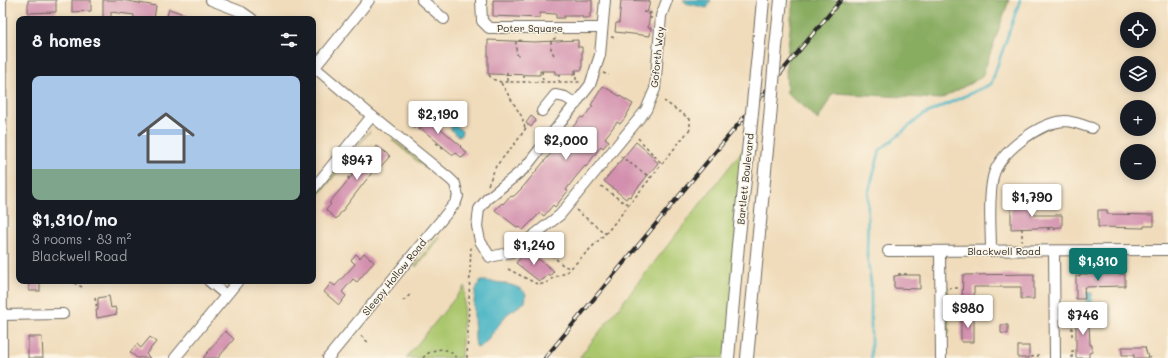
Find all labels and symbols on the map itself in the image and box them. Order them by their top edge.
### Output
street label: Poter Square [497,21,563,35]
street label: Goforth Way [647,26,667,88]
pin: $2,190 [405,101,471,135]
pin: $2,000 [533,127,599,161]
street label: Bartlett Boulevard [733,133,757,225]
pin: $947 [333,147,381,181]
pin: $1,790 [999,184,1065,218]
pin: $1,240 [501,232,567,266]
street label: Sleepy Hollow Road [359,236,429,318]
street label: Blackwell Road [967,244,1041,258]
pin: $1,310 [1065,248,1131,282]
pin: $980 [944,295,992,329]
pin: $746 [1059,302,1107,336]

